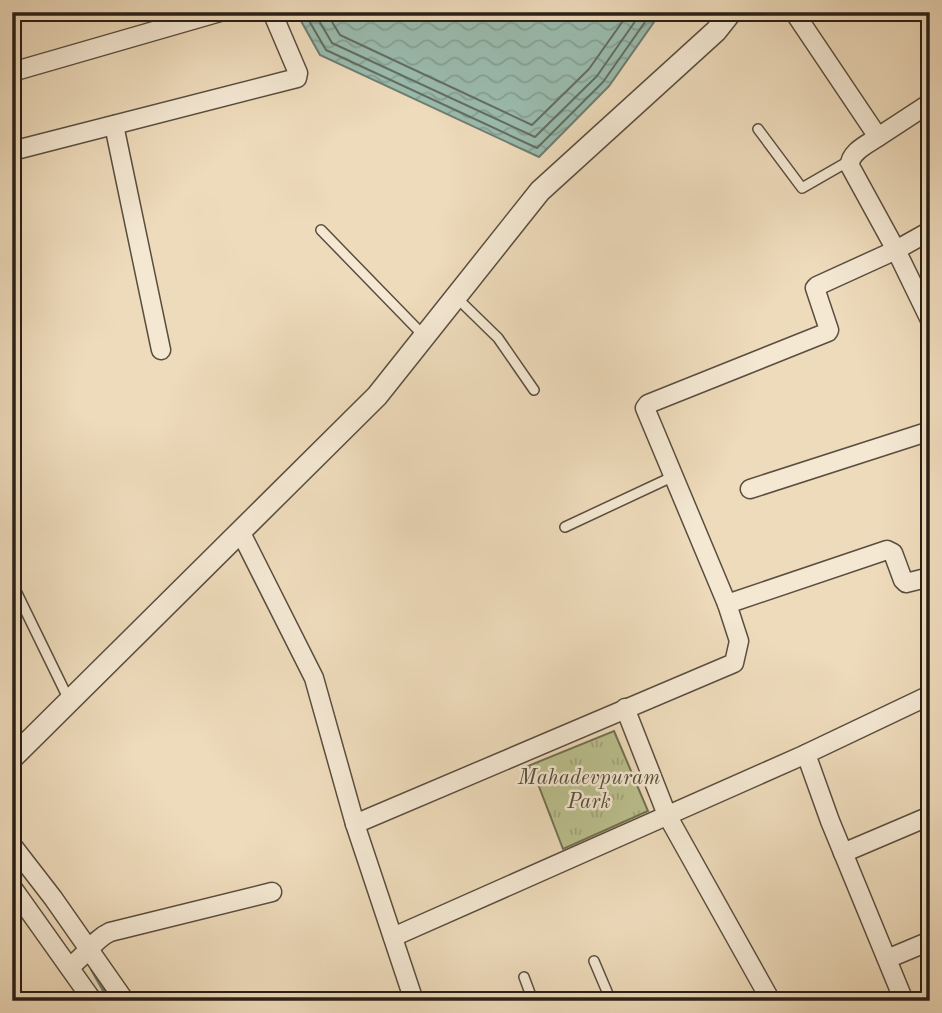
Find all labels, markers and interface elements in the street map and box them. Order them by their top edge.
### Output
park label: Mahadevpuram Park [517,768,660,813]

